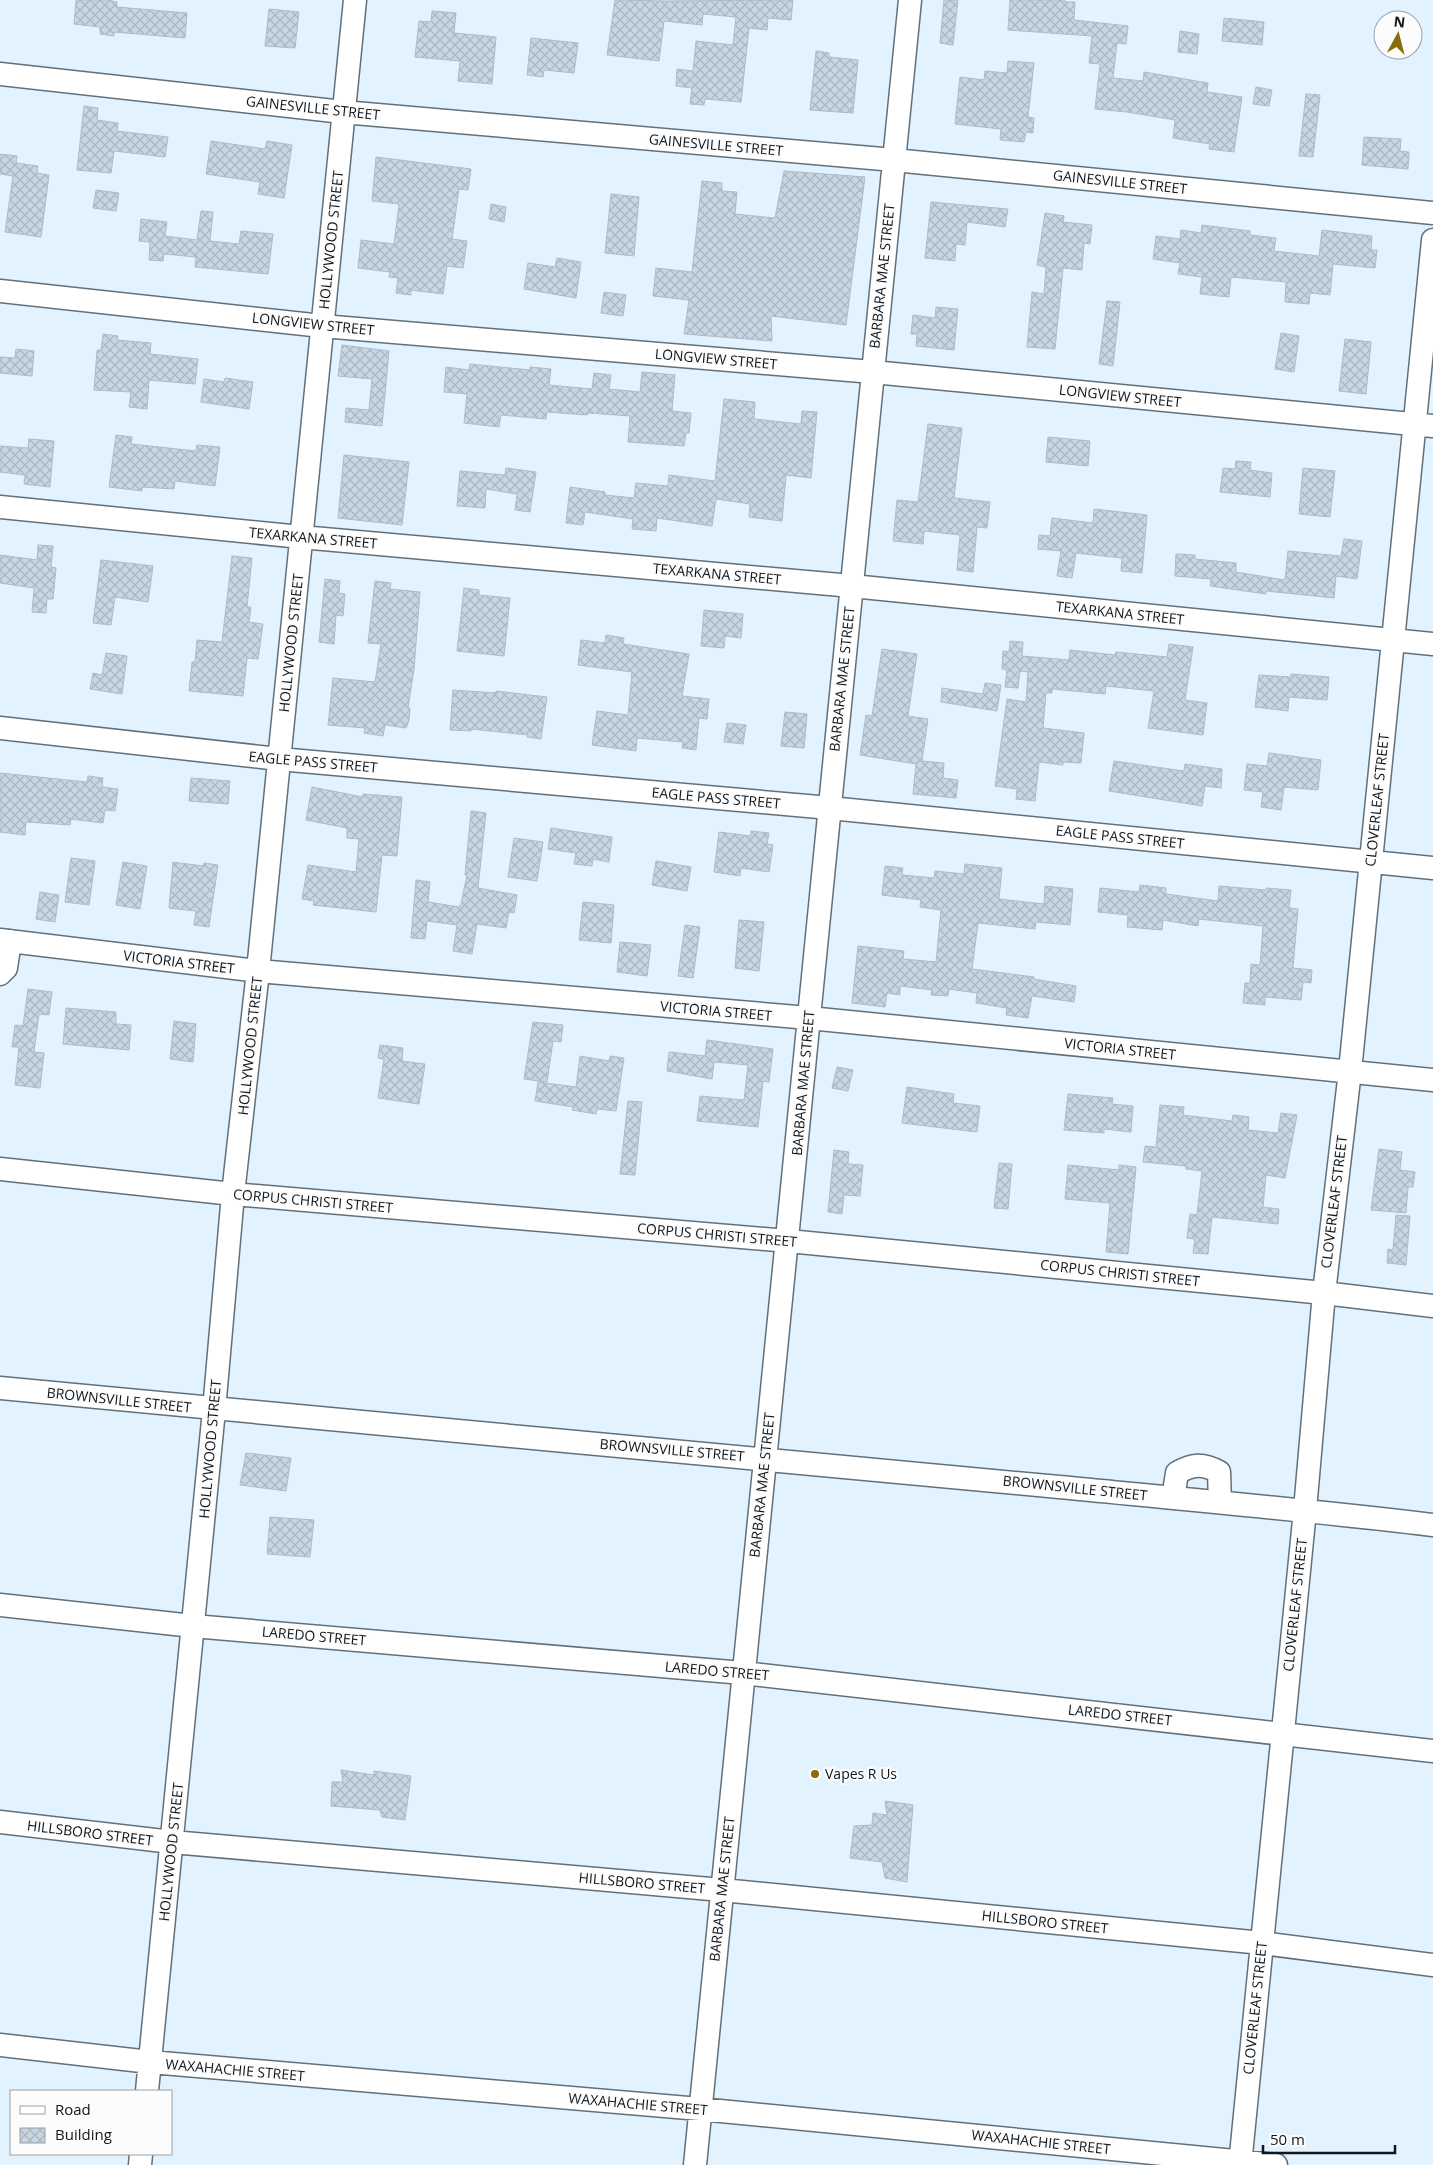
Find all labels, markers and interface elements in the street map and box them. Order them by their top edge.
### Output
north arrow [1373,10,1423,60]
text: N [1393,11,1406,32]
street label: GAINESVILLE STREET [245,91,381,124]
street label: GAINESVILLE STREET [648,129,784,160]
street label: GAINESVILLE STREET [1052,165,1188,198]
street label: HOLLYWOOD STREET [314,169,347,310]
street label: BARBARA MAE STREET [864,202,899,349]
street label: LONGVIEW STREET [251,308,375,339]
street label: LONGVIEW STREET [654,344,778,373]
street label: LONGVIEW STREET [1058,380,1182,411]
street label: TEXARKANA STREET [248,522,378,553]
street label: TEXARKANA STREET [652,558,782,589]
street label: HOLLYWOOD STREET [274,572,307,713]
street label: TEXARKANA STREET [1055,596,1185,629]
street label: BARBARA MAE STREET [824,605,859,752]
street label: CLOVERLEAF STREET [1360,732,1393,868]
street label: EAGLE PASS STREET [248,746,378,777]
street label: EAGLE PASS STREET [651,782,781,813]
street label: EAGLE PASS STREET [1055,820,1186,853]
street label: VICTORIA STREET [122,945,236,978]
street label: HOLLYWOOD STREET [233,975,266,1116]
street label: VICTORIA STREET [659,996,773,1025]
street label: BARBARA MAE STREET [787,1009,818,1156]
street label: VICTORIA STREET [1063,1033,1177,1064]
street label: CLOVERLEAF STREET [1316,1134,1351,1270]
street label: CORPUS CHRISTI STREET [232,1184,394,1217]
street label: CORPUS CHRISTI STREET [636,1218,798,1251]
street label: CORPUS CHRISTI STREET [1039,1255,1201,1290]
street label: HOLLYWOOD STREET [194,1378,225,1519]
street label: BROWNSVILLE STREET [46,1382,193,1417]
street label: BARBARA MAE STREET [744,1411,779,1558]
street label: BROWNSVILLE STREET [599,1434,746,1465]
street label: BROWNSVILLE STREET [1002,1470,1149,1505]
street label: CLOVERLEAF STREET [1278,1537,1311,1673]
street label: LAREDO STREET [261,1621,367,1650]
street label: LAREDO STREET [664,1656,770,1685]
street label: LAREDO STREET [1067,1700,1173,1729]
place label: Vapes R Us [825,1764,897,1783]
marker: Vapes R Us [809,1768,821,1780]
street label: HOLLYWOOD STREET [154,1781,187,1922]
street label: HILLSBORO STREET [26,1815,154,1850]
street label: BARBARA MAE STREET [704,1815,739,1962]
street label: HILLSBORO STREET [578,1868,706,1898]
street label: HILLSBORO STREET [981,1905,1109,1938]
street label: CLOVERLEAF STREET [1238,1940,1271,2076]
street label: WAXAHACHIE STREET [165,2054,306,2085]
street label: WAXAHACHIE STREET [568,2088,709,2119]
legend [10,2090,172,2155]
text: Road [55,2099,91,2119]
scale bar [1263,2122,1396,2154]
text: Building [55,2124,112,2144]
street label: WAXAHACHIE STREET [971,2125,1112,2158]
text: 50 m [1270,2129,1305,2149]

